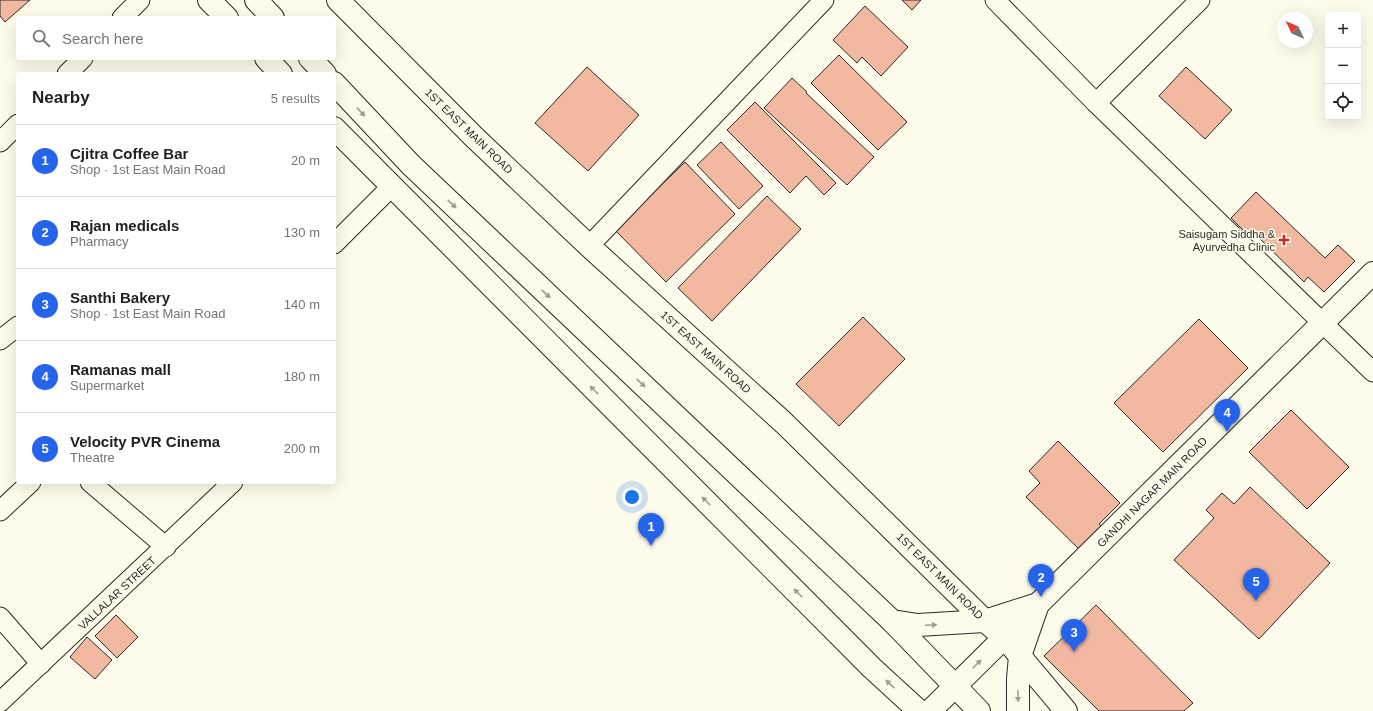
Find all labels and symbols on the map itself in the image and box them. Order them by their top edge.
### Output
north arrow [1277,12,1313,48]
street label: 1ST EAST MAIN ROAD [423,86,515,176]
one-way arrow [356,107,365,117]
one-way arrow [447,199,457,209]
place label: Saisugam Siddha & Ayurvedha Clinic [1178,228,1276,253]
marker: Saisugam Siddha & Ayurvedha Clinic [1278,234,1290,246]
one-way arrow [541,289,551,298]
street label: 1ST EAST MAIN ROAD [659,308,754,396]
one-way arrow [636,378,646,388]
one-way arrow [589,385,599,394]
pin: 4 [1214,399,1240,432]
street label: GANDHI NAGAR MAIN ROAD [1095,435,1209,549]
your location [622,487,642,507]
one-way arrow [701,496,711,506]
pin: 1 [638,513,664,546]
street label: 1ST EAST MAIN ROAD [894,530,986,622]
street label: VALLALAR STREET [76,554,158,632]
pin: 2 [1028,564,1054,597]
pin: 5 [1243,568,1269,601]
one-way arrow [793,588,802,598]
pin: 3 [1061,619,1087,652]
one-way arrow [925,621,937,628]
one-way arrow [972,659,982,669]
one-way arrow [885,680,895,689]
one-way arrow [1015,690,1021,703]

